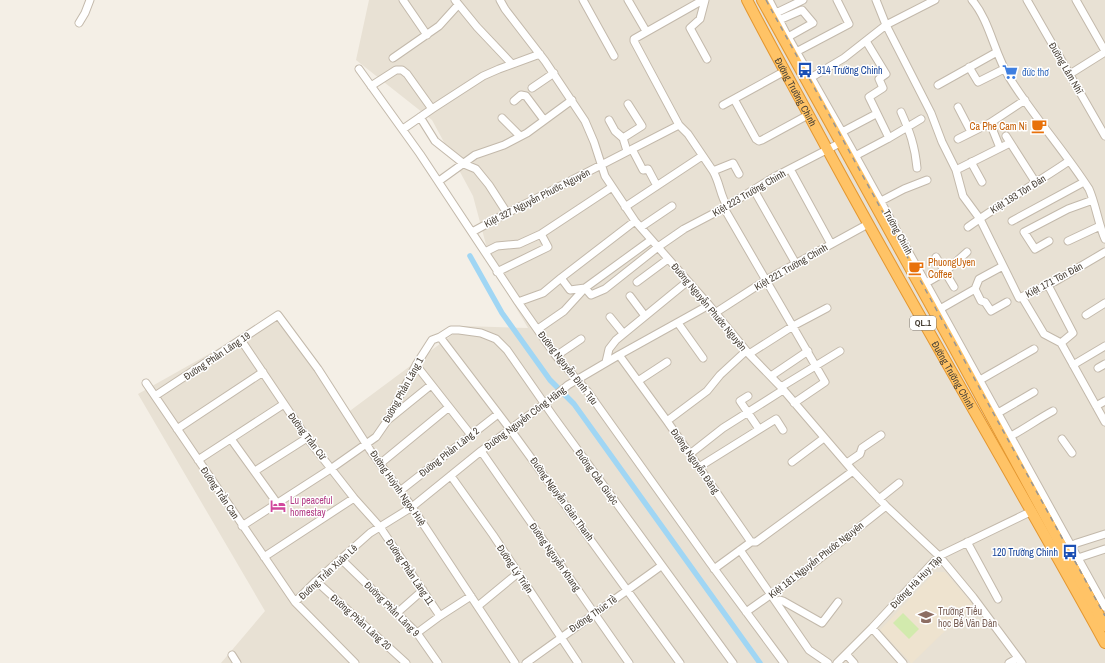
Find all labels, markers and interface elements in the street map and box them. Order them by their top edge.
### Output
street label: Đường Lâm Nhĩ [1046,40,1086,97]
street label: Đường Trường Chinh [772,55,820,128]
bus stop icon: 314 Trường Chinh [796,61,814,79]
supermarket icon: đức thơ [1001,63,1019,81]
place label: 314 Trường Chinh [817,64,883,77]
place label: đức thơ [1022,66,1049,79]
cafe icon: Ca Phe Cam Ni [1030,117,1048,135]
place label: Ca Phe Cam Ni [970,120,1027,133]
street label: Kiệt 327 Nguyễn Phước Nguyên [482,166,592,230]
street label: Kiệt 223 Trường Chinh [710,167,788,219]
street label: Kiệt 193 Tôn Đản [988,172,1048,216]
street label: Trường Chinh [880,207,916,257]
street label: Kiệt 221 Trường Chinh [752,241,830,293]
place label: PhuongUyen Coffee [928,256,975,281]
cafe icon: PhuongUyen Coffee [907,259,925,277]
street label: Kiệt 171 Tôn Đản [1023,259,1085,301]
street label: Đường Nguyễn Phước Nguyên [668,260,750,354]
road number: QL.1 [910,316,936,330]
street label: Đường Phần Lăng 19 [181,329,253,383]
street label: Đường Nguyễn Đình Tựu [535,329,601,407]
street label: Đường Trường Chinh [929,339,978,411]
street label: Đường Phần Lăng 1 [380,355,427,425]
street label: Đường Nguyễn Công Hãng [482,383,569,453]
street label: Đường Trần Cừ [285,410,329,462]
street label: Đường Phần Lăng 2 [416,424,482,480]
street label: Đường Nguyễn Đăng [668,426,723,496]
street label: Đường Cần Giuộc [572,447,622,507]
street label: Đường Huỳnh Ngọc Huệ [367,448,429,528]
street label: Đường Nguyễn Giản Thanh [527,455,597,543]
street label: Đường Trần Can [198,464,242,522]
place label: Lu peaceful homestay [290,494,333,519]
hotel icon: Lu peaceful homestay [269,497,287,515]
street label: Kiệt 181 Nguyễn Phước Nguyên [766,519,866,601]
street label: Đường Nguyễn Khang [527,520,584,594]
street label: Đường Phần Lăng 11 [383,536,437,608]
street label: Đường Trần Xuân Lê [296,541,360,603]
street label: Đường Lý Triện [494,542,536,596]
bus stop icon: 120 Trường Chinh [1061,543,1079,561]
place label: 120 Trường Chinh [992,546,1058,559]
street label: Đường Hà Huy Tập [887,552,945,611]
street label: Đường Phần Lăng 9 [362,579,423,640]
street label: Đường Phần Lăng 20 [328,591,394,653]
street label: Đường Thúc Tề [567,593,620,635]
place label: Trường Tiểu học Bế Văn Đàn [938,605,997,630]
school or university icon: Trường Tiểu học Bế Văn Đàn [917,608,935,626]

